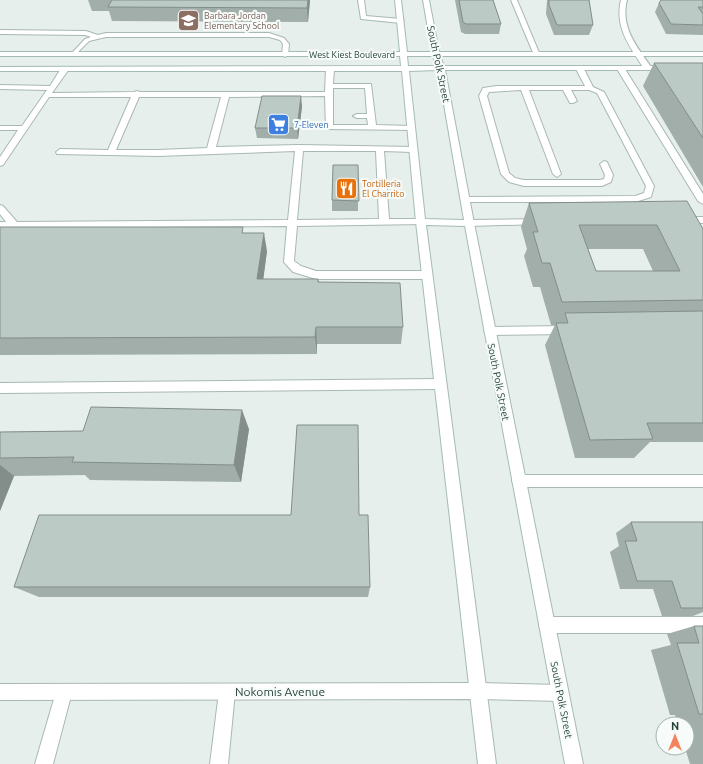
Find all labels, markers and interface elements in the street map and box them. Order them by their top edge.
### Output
school or university icon: Barbara Jordan Elementary School [176,8,202,34]
place label: Barbara Jordan Elementary School [204,11,280,31]
street label: South Polk Street [425,25,452,104]
street label: West Kiest Boulevard [309,50,395,60]
supermarket icon: 7-Eleven [266,112,292,138]
place label: 7-Eleven [294,120,329,130]
restaurant icon: Tortilleria El Charrito [333,176,359,202]
place label: Tortilleria El Charrito [362,179,405,199]
street label: South Polk Street [486,343,511,422]
street label: South Polk Street [549,661,574,740]
street label: Nokomis Avenue [235,685,325,698]
north arrow [655,716,695,756]
text: N [671,720,679,732]

